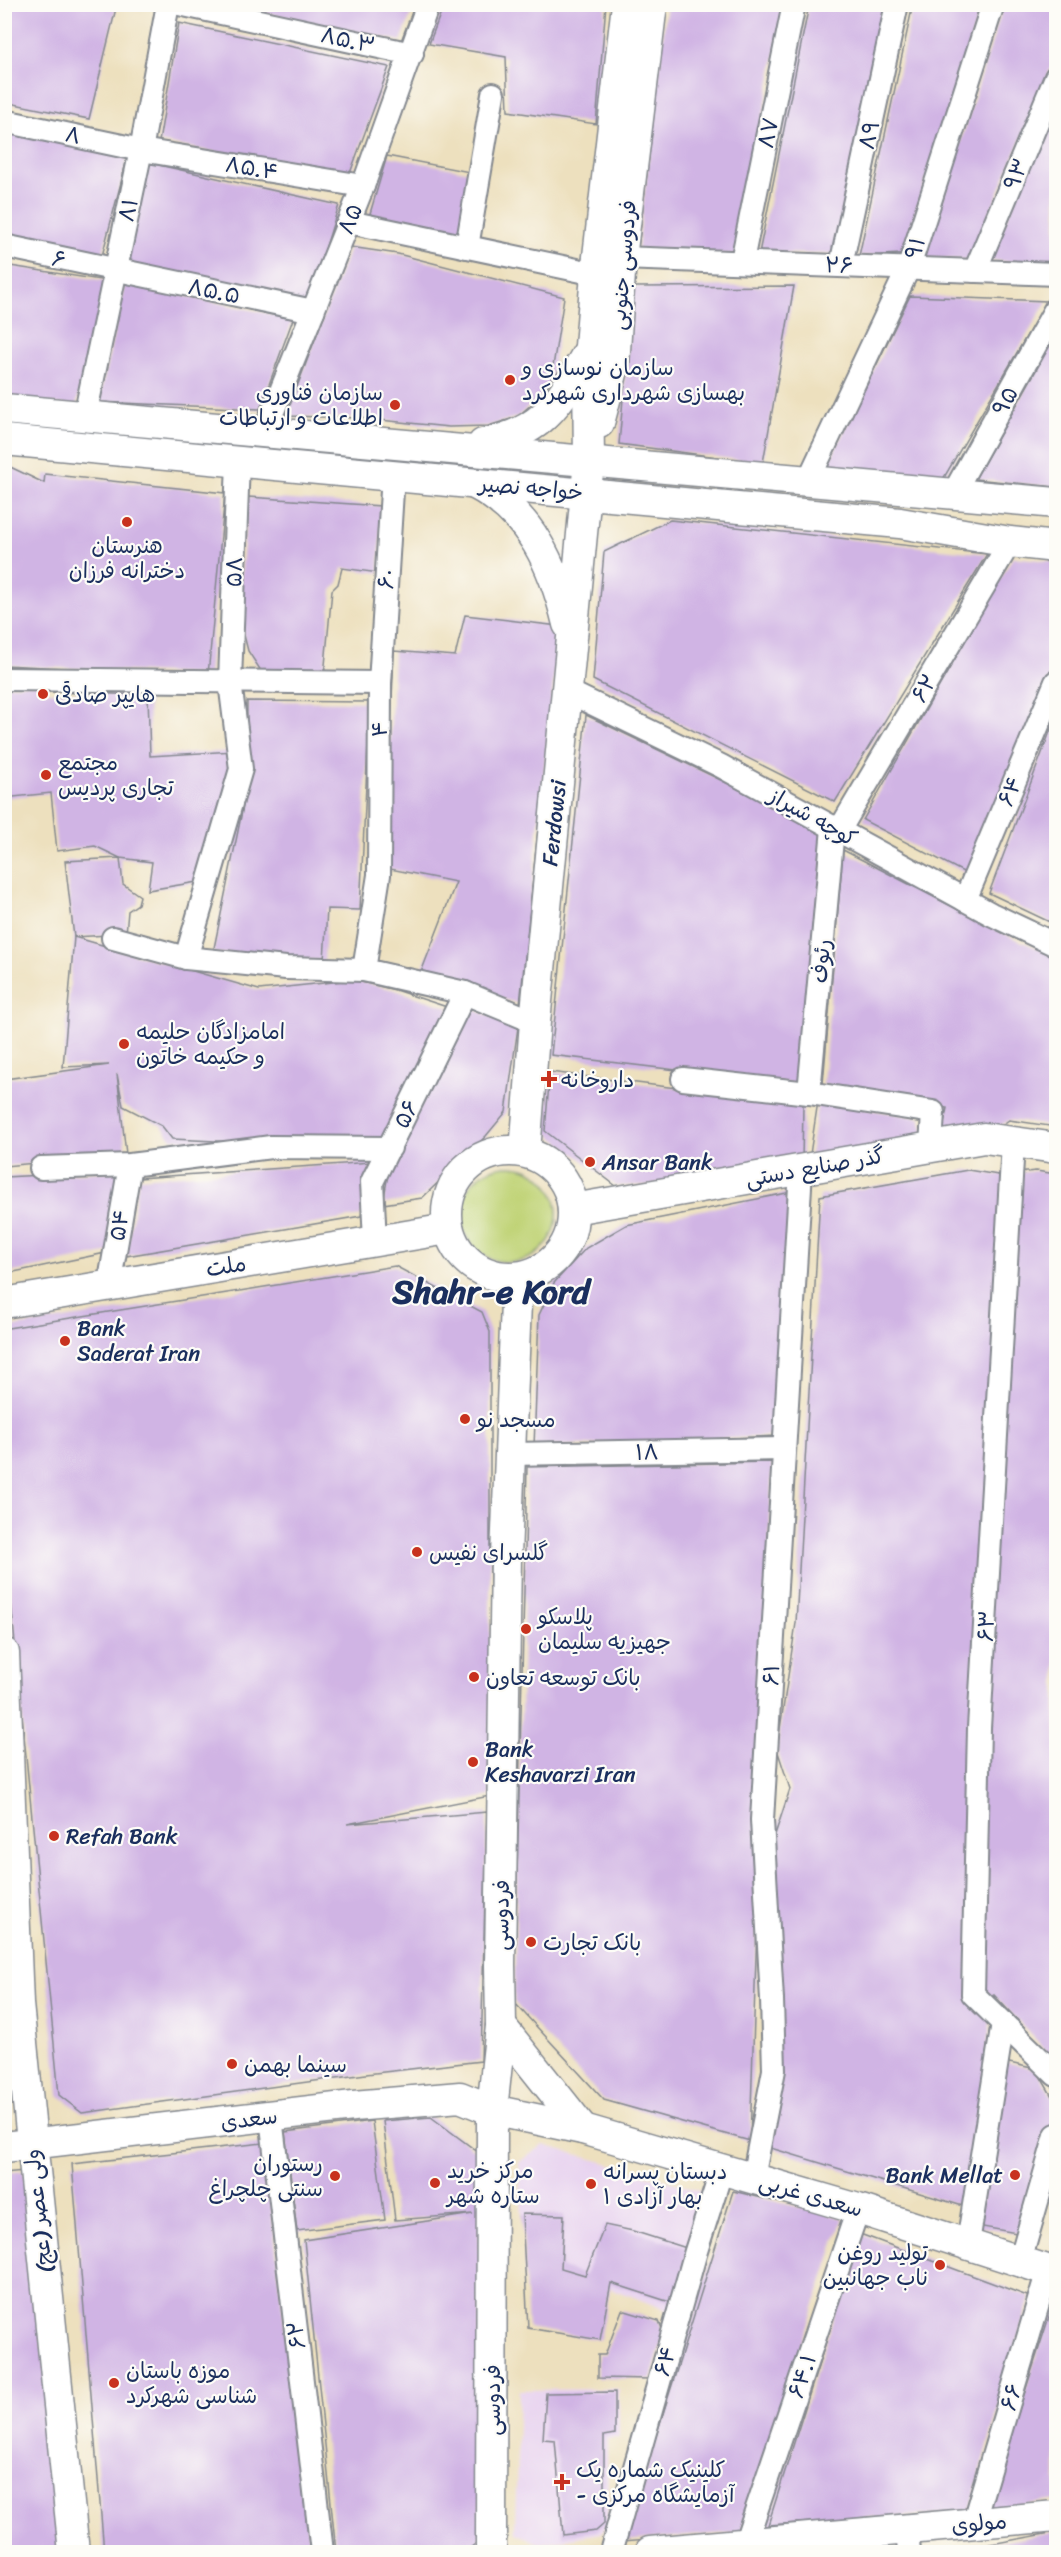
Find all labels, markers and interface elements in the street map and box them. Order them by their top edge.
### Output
street label: ۸۵.۳ [317,15,379,65]
street label: ۸ [61,114,85,156]
street label: ۸۷ [746,114,790,152]
street label: ۸۹ [847,117,891,153]
street label: ۸۵.۴ [222,145,282,191]
street label: ۹۳ [992,152,1040,196]
street label: ۸۱ [106,194,150,226]
street label: ۸۵ [326,197,374,241]
street label: فردوسی جنوبی [598,198,648,332]
street label: ۹۱ [893,232,937,264]
street label: ۶ [48,238,70,280]
street label: ۲۶ [824,245,854,285]
street label: ۸۵.۵ [185,267,243,315]
place label: سازمان نوسازی و بهسازی شهرداری شهرکرد [520,348,745,412]
place label: سازمان فناوری اطلاعات و ارتباطات [219,373,383,437]
marker: سازمان نوسازی و بهسازی شهرداری شهرکرد [503,373,517,387]
street label: ۹۵ [981,379,1029,423]
marker: سازمان فناوری اطلاعات و ارتباطات [388,398,402,412]
street label: خواجه نصیر [475,464,585,512]
marker: هنرستان دخترانه فرزان [120,515,134,529]
place label: هنرستان دخترانه فرزان [69,526,185,590]
street label: ۵۸ [214,556,254,588]
street label: ۶۰ [366,567,406,591]
street label: ۶۲ [900,666,948,710]
place label: هایپر صادقی [55,675,155,714]
marker: هایپر صادقی [36,687,50,701]
street label: ۴ [360,721,399,737]
place label: مجتمع تجاری پردیس [58,743,174,807]
marker: مجتمع تجاری پردیس [39,768,53,782]
street label: ۶۴ [986,770,1034,812]
street label: کوچه شیراز [759,775,865,858]
street label: Ferdowsi [530,777,578,868]
street label: رئوف [800,937,842,985]
place label: امامزادگان حلیمه و حکیمه خاتون [136,1012,285,1076]
marker: امامزادگان حلیمه و حکیمه خاتون [117,1037,131,1051]
place label: داروخانه [561,1060,634,1099]
marker: داروخانه [542,1072,556,1086]
street label: ۵۶ [382,1093,430,1135]
street label: گذر صنایع دستی [742,1136,888,1198]
place label: Ansar Bank [601,1143,713,1182]
marker: Ansar Bank [583,1155,597,1169]
street label: ۵۴ [97,1206,141,1244]
street label: ملت [203,1244,249,1288]
district label: Shahr-e Kord [391,1262,593,1322]
place label: Bank Saderat Iran [77,1309,200,1373]
marker: Bank Saderat Iran [58,1334,72,1348]
place label: مسجد نو [475,1400,556,1439]
marker: مسجد نو [458,1412,472,1426]
street label: ۱۸ [635,1432,659,1472]
place label: گلسرای نفیس [429,1533,548,1572]
marker: گلسرای نفیس [410,1545,424,1559]
place label: پلاسکو جهیزیه سلیمان [536,1597,671,1661]
street label: ۶۳ [965,1609,1007,1643]
marker: پلاسکو جهیزیه سلیمان [519,1622,533,1636]
place label: بانک توسعه تعاون [486,1658,641,1697]
street label: ۶۱ [751,1663,791,1687]
marker: بانک توسعه تعاون [467,1670,481,1684]
place label: Bank Keshavarzi Iran [485,1730,636,1794]
marker: Bank Keshavarzi Iran [466,1755,480,1769]
place label: Refah Bank [66,1817,178,1856]
marker: Refah Bank [47,1829,61,1843]
street label: فردوسی [481,1879,521,1951]
place label: بانک تجارت [543,1923,641,1962]
marker: بانک تجارت [524,1935,538,1949]
place label: سینما بهمن [244,2045,347,2084]
marker: سینما بهمن [225,2057,239,2071]
street label: سعدی [218,2096,280,2142]
place label: رستوران سنتی چلچراغ [208,2144,323,2208]
street label: ولی عصر (عج) [12,2147,64,2275]
place label: مرکز خرید ستاره شهر [445,2151,540,2215]
place label: دبستان پسرانه بهار آزادی ۱ [603,2152,728,2216]
place label: Bank Mellat [885,2156,1003,2195]
street label: سعدی غربی [755,2162,867,2228]
marker: Bank Mellat [1008,2168,1022,2182]
marker: رستوران سنتی چلچراغ [328,2169,342,2183]
marker: مرکز خرید ستاره شهر [428,2176,442,2190]
marker: دبستان پسرانه بهار آزادی ۱ [584,2177,598,2191]
place label: تولید روغن ناب جهانبین [823,2233,929,2297]
marker: تولید روغن ناب جهانبین [933,2258,947,2272]
street label: ۶۲ [275,2319,317,2351]
street label: ۶۴ [642,2341,688,2381]
street label: ۶۴.۱ [776,2349,828,2403]
place label: موزه باستان شناسی شهرکرد [126,2351,257,2415]
street label: فردوسی [473,2364,512,2436]
marker: موزه باستان شناسی شهرکرد [107,2376,121,2390]
street label: ۶۶ [989,2379,1033,2415]
place label: کلینیک شماره یک - آزمایشگاه مرکزی [576,2450,736,2514]
marker: کلینیک شماره یک - آزمایشگاه مرکزی [553,2473,571,2491]
street label: مولوی [950,2501,1008,2545]

